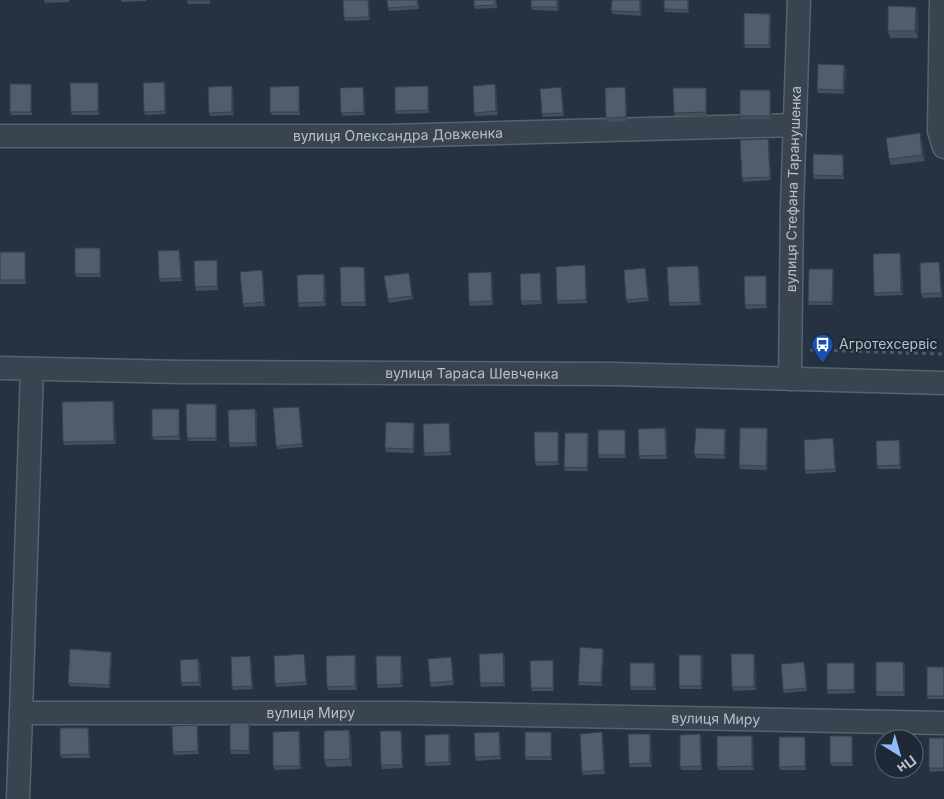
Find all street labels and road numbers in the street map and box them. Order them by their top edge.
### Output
street label: вулиця Стефана Таранушенка [782,86,804,292]
street label: вулиця Олександра Довженка [293,124,503,144]
street label: вулиця Тараса Шевченка [385,364,559,382]
street label: вулиця Миру [266,704,355,721]
street label: вулиця Миру [671,709,760,728]

